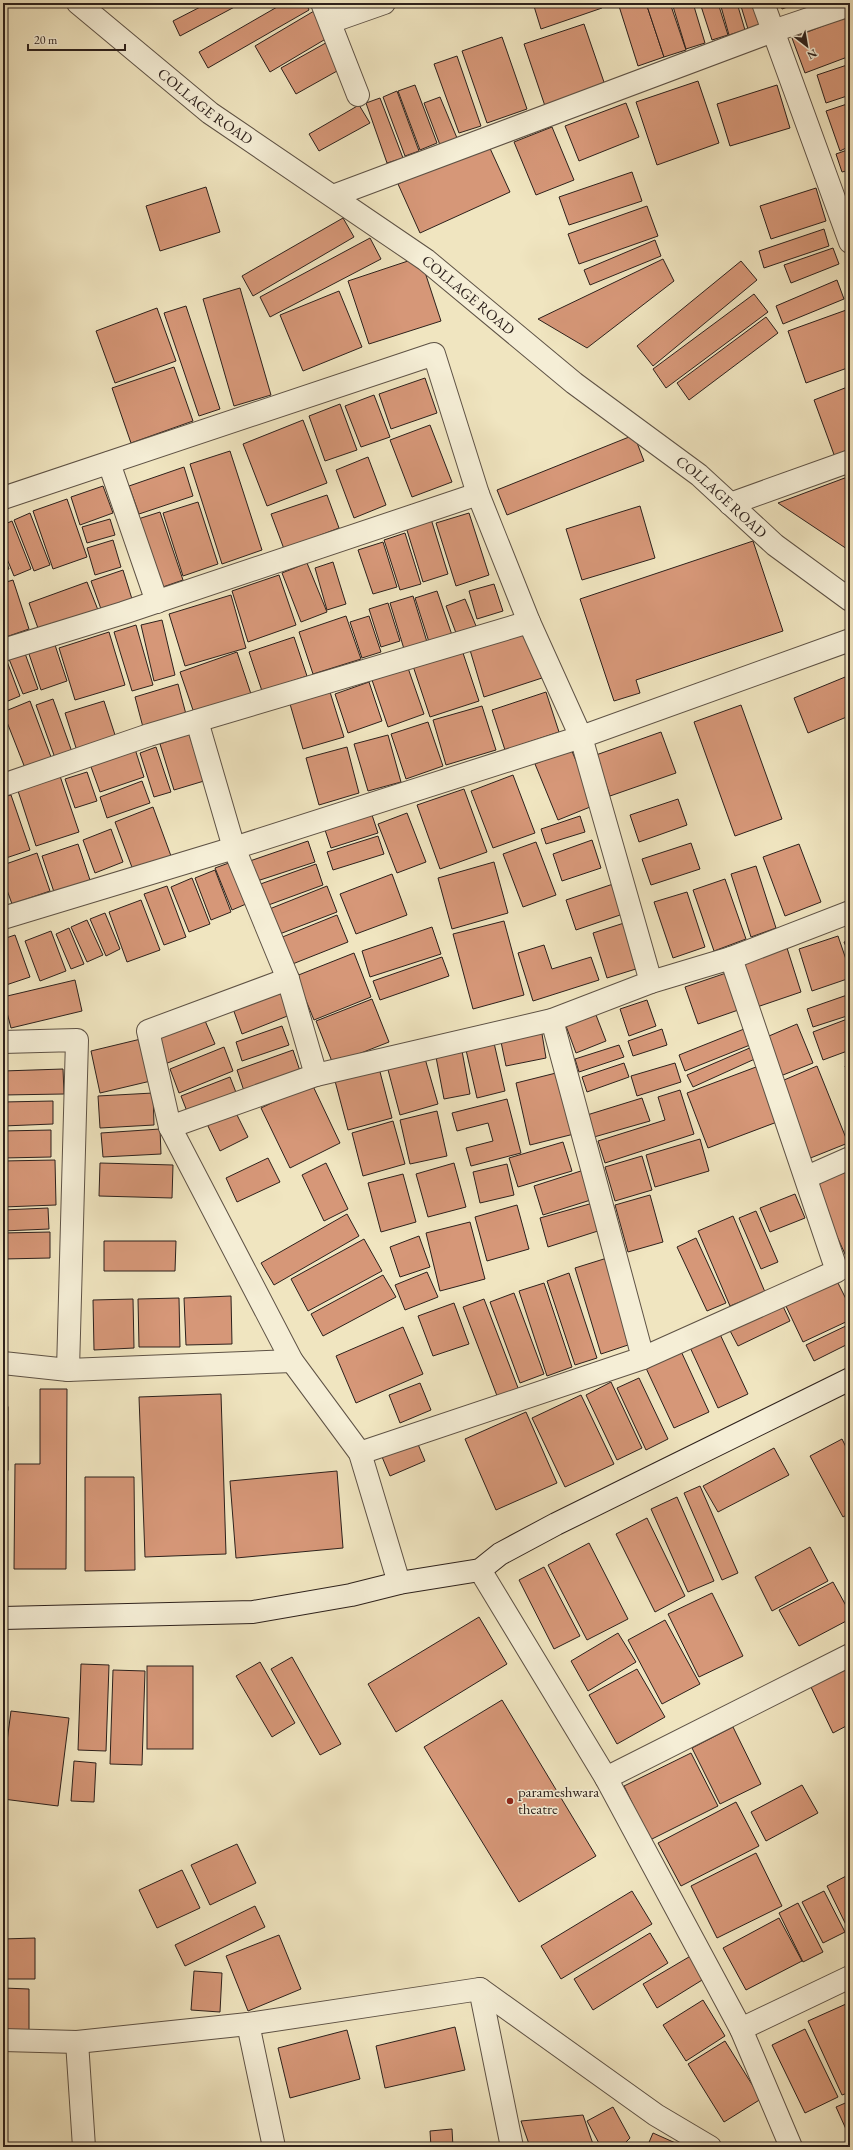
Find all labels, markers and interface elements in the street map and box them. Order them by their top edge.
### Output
scale bar [28,26,125,52]
north arrow [787,26,827,66]
text: 20 m [34,32,58,48]
text: N [805,46,820,63]
street label: COLLAGE ROAD [154,63,257,149]
street label: COLLAGE ROAD [418,251,519,339]
street label: COLLAGE ROAD [672,451,771,542]
place label: parameshwara theatre [518,1782,599,1818]
marker: parameshwara theatre [505,1796,515,1806]

